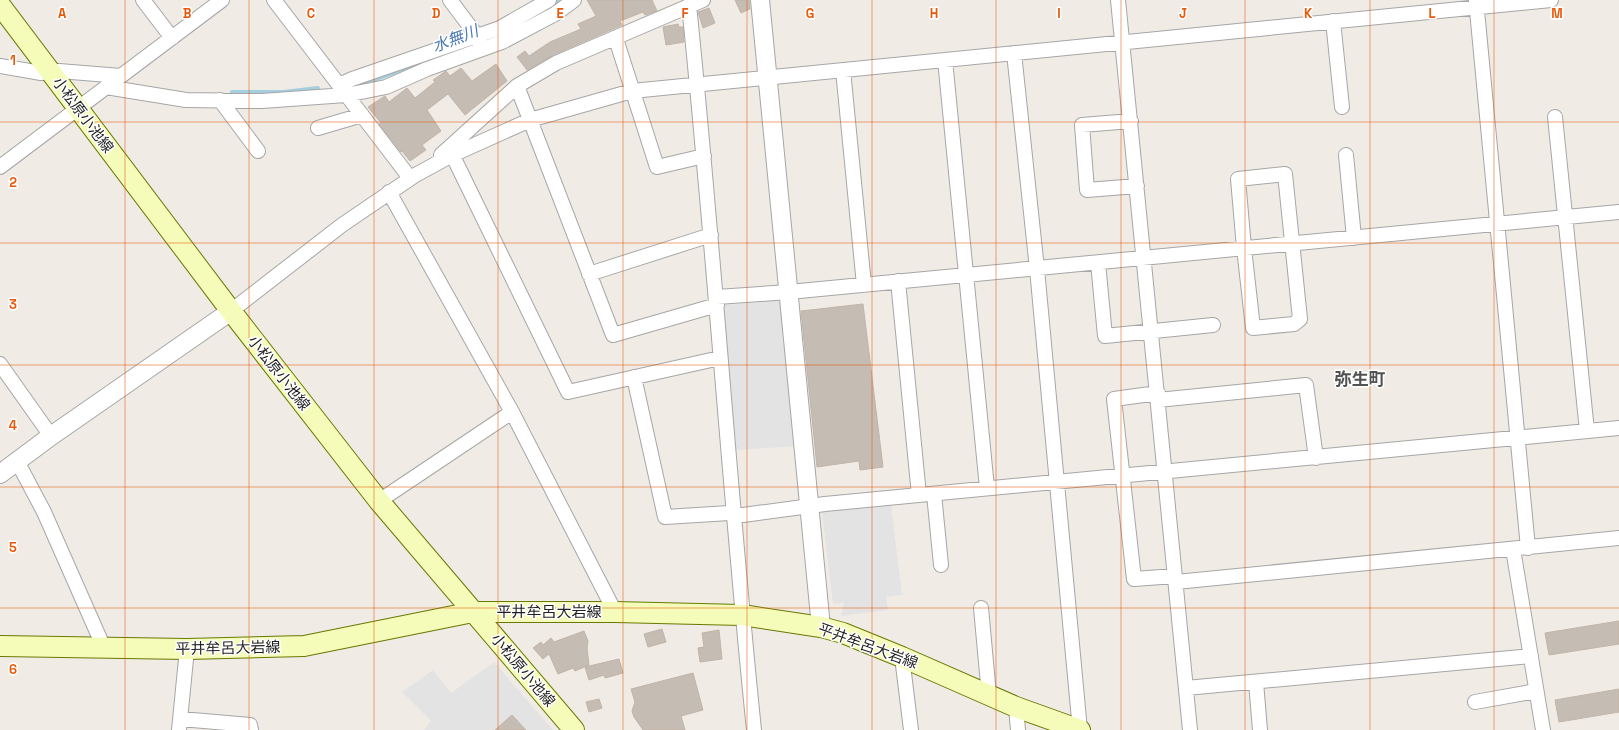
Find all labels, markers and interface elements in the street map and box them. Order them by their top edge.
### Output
text: A [58,5,67,22]
text: B [183,5,192,22]
text: C [307,5,315,22]
text: D [432,5,441,22]
text: E [556,5,564,22]
text: F [682,5,689,22]
text: G [806,5,814,22]
text: H [930,5,938,22]
text: I [1057,5,1061,22]
text: J [1179,5,1187,22]
text: K [1304,5,1313,22]
text: L [1428,5,1436,22]
text: M [1551,5,1563,22]
water label: 水無川 [429,19,483,57]
text: 1 [10,52,16,69]
street label: 小松原小池線 [49,73,118,156]
text: 2 [9,174,17,191]
text: 3 [9,296,17,313]
street label: 小松原小池線 [244,331,315,414]
district label: 弥生町 [1335,368,1386,390]
text: 4 [9,417,17,434]
text: 5 [9,539,17,556]
street label: 平井牟呂大岩線 [496,602,602,621]
street label: 平井牟呂大岩線 [816,619,921,672]
street label: 小松原小池線 [487,629,560,710]
street label: 平井牟呂大岩線 [175,637,281,658]
text: 6 [9,661,17,678]

